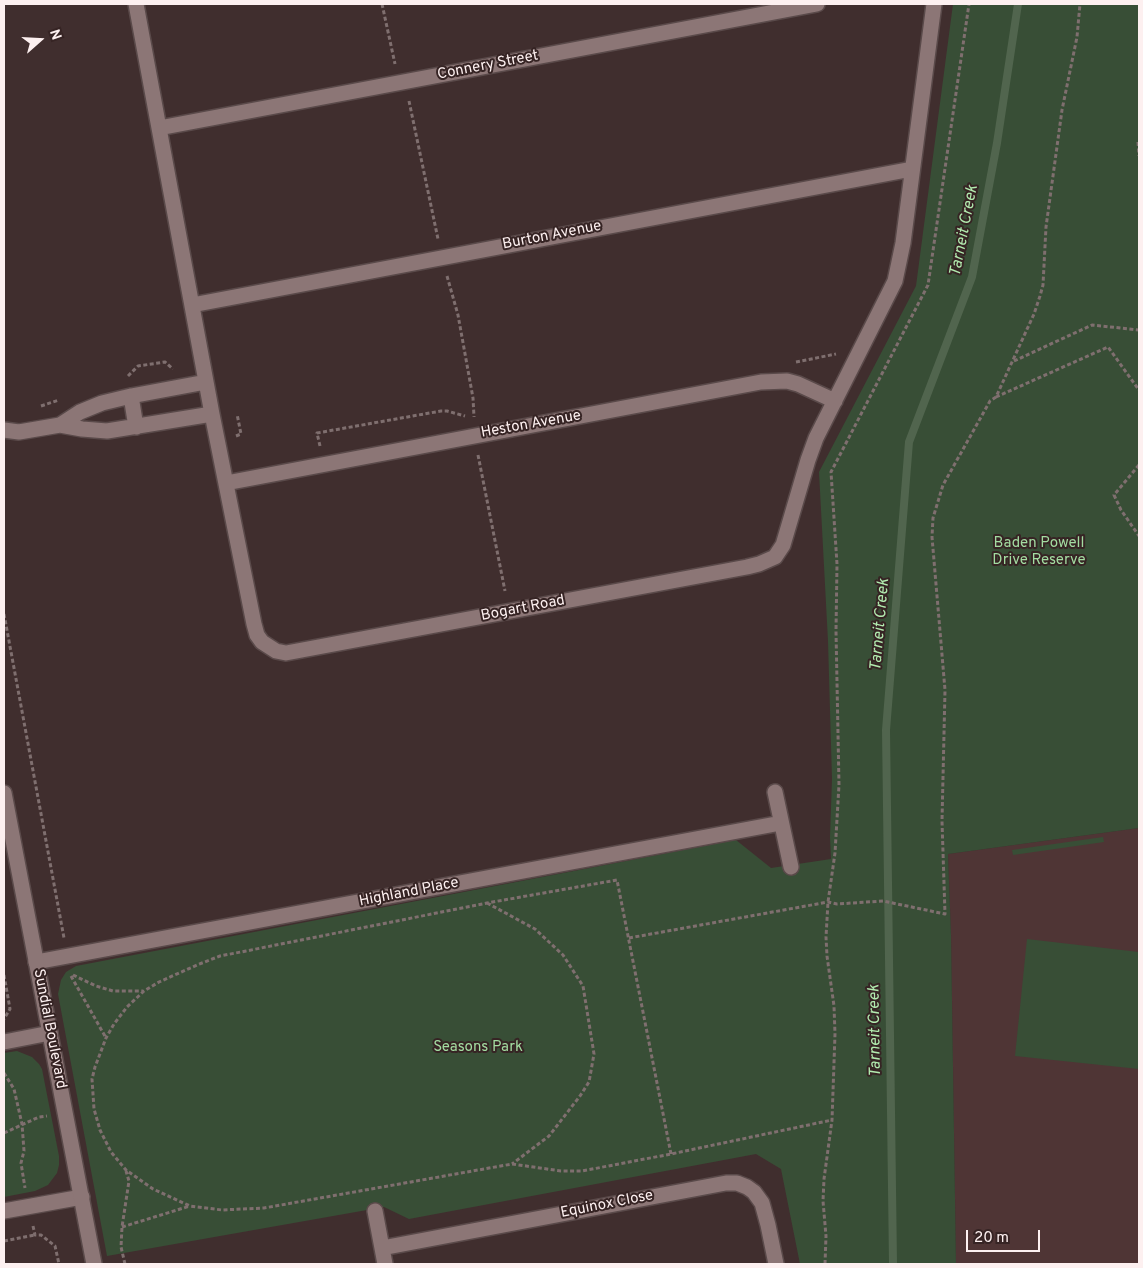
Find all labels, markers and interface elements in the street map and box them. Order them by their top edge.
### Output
north arrow [15,15,65,65]
text: N [45,27,64,42]
street label: Connery Street [436,47,540,85]
water label: Tarneit Creek [947,184,983,278]
street label: Burton Avenue [501,218,603,254]
street label: Heston Avenue [480,407,582,443]
park label: Baden Powell Drive Reserve [992,535,1086,570]
water label: Tarneit Creek [867,578,895,672]
street label: Bogart Road [479,592,567,626]
street label: Highland Place [358,875,460,911]
street label: Sundial Boulevard [29,968,69,1090]
water label: Tarneit Creek [866,984,886,1078]
park label: Seasons Park [433,1039,523,1057]
street label: Equinox Close [559,1187,655,1223]
scale bar [968,1220,1042,1252]
text: 20 m [974,1229,1009,1248]

